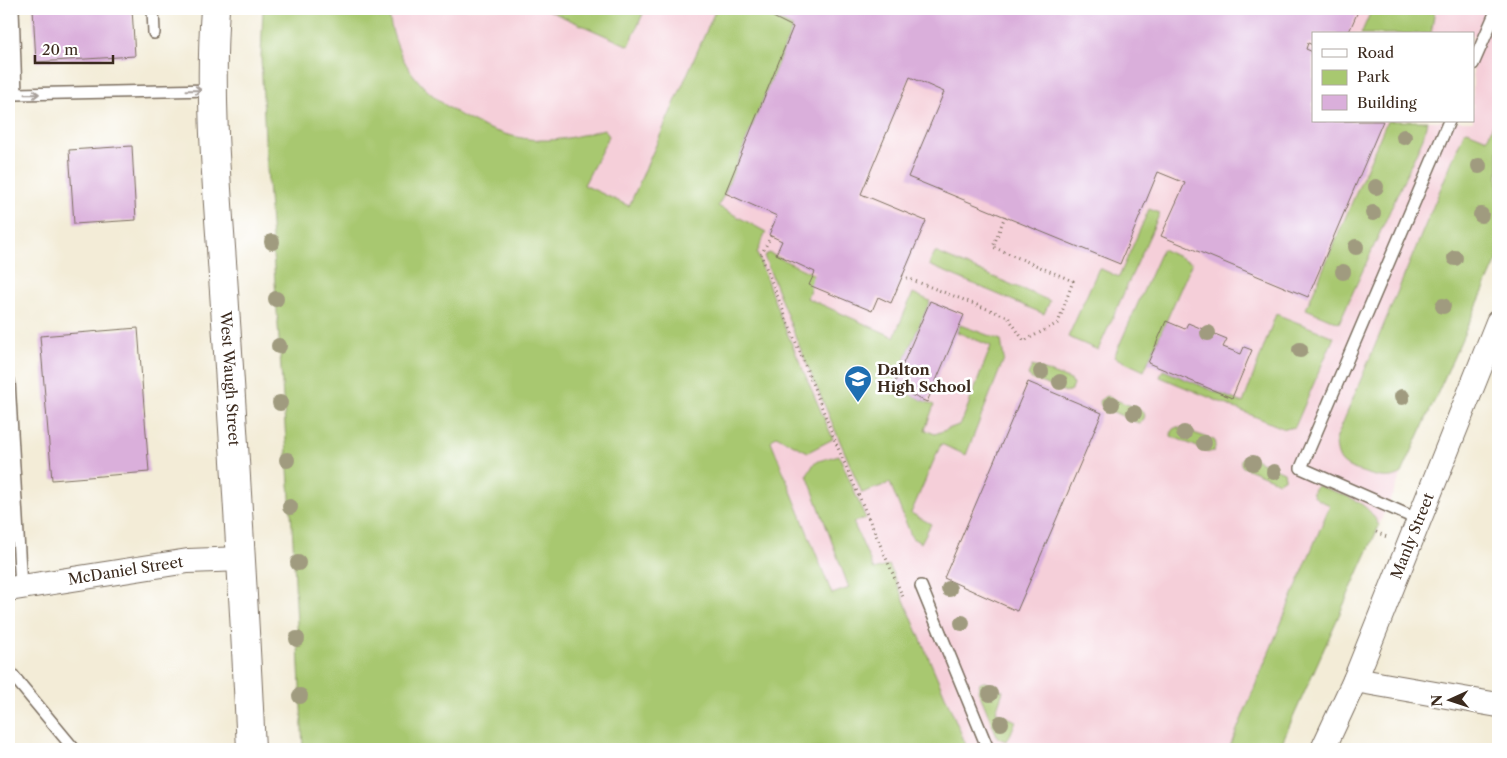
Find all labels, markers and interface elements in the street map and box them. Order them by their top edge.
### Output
scale bar [35,32,112,64]
legend [1312,32,1474,122]
text: 20 m [42,40,78,59]
text: Road [1357,43,1394,62]
text: Park [1357,67,1391,86]
one-way arrow [186,85,202,95]
one-way arrow [24,89,40,99]
text: Building [1357,93,1417,112]
street label: West Waugh Street [216,309,244,447]
place label: Dalton High School [877,360,971,396]
school or university icon: Dalton High School [843,364,873,403]
street label: Manly Street [1386,489,1438,582]
street label: McDaniel Street [67,552,185,589]
north arrow [1424,676,1474,726]
text: N [1428,694,1446,707]

